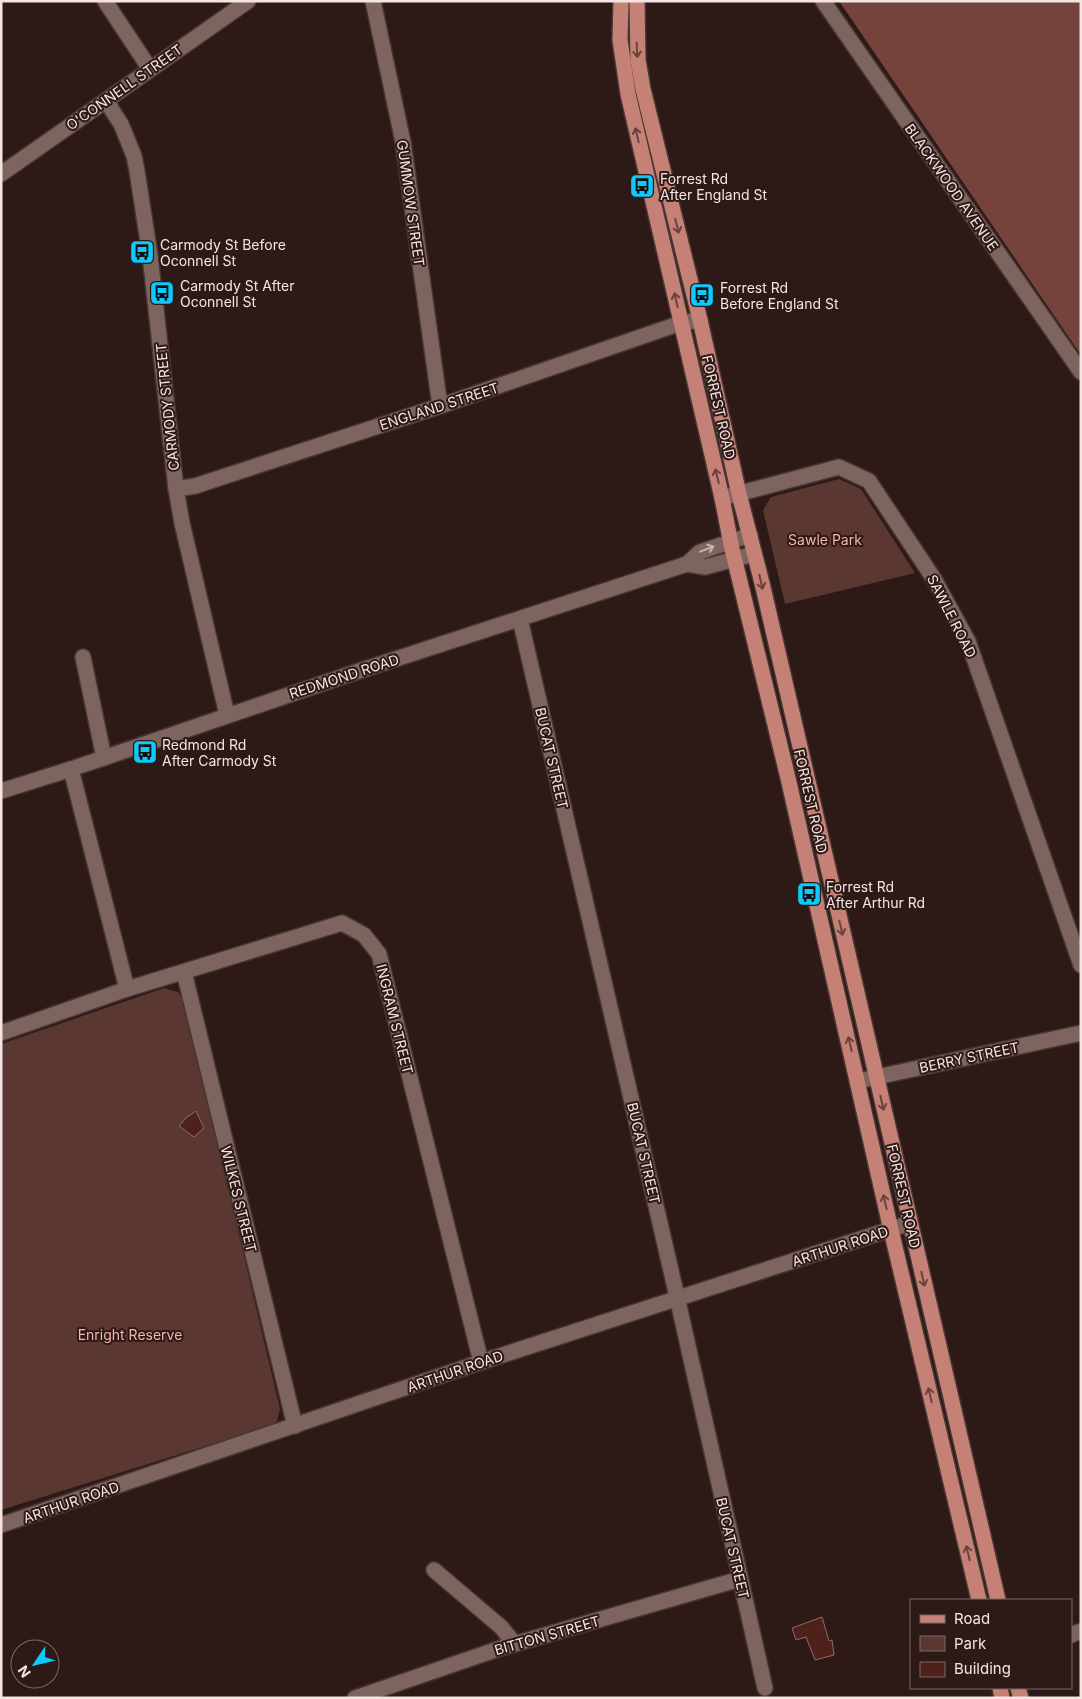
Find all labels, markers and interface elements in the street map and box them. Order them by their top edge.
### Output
street label: O'CONNELL STREET [63,40,185,134]
one-way arrow [633,42,642,58]
street label: BLACKWOOD AVENUE [902,120,1002,254]
one-way arrow [632,128,641,144]
street label: GUMMOW STREET [394,139,428,267]
place label: Forrest Rd After England St [660,170,767,203]
bus stop icon: Forrest Rd After England St [629,173,655,199]
one-way arrow [673,218,682,234]
place label: Carmody St Before Oconnell St [160,236,286,269]
bus stop icon: Carmody St Before Oconnell St [129,239,155,265]
place label: Carmody St After Oconnell St [180,277,294,310]
place label: Forrest Rd Before England St [720,279,839,312]
bus stop icon: Carmody St After Oconnell St [149,280,175,306]
bus stop icon: Forrest Rd Before England St [689,282,715,308]
one-way arrow [671,293,680,309]
street label: CARMODY STREET [152,342,182,472]
street label: FORREST ROAD [699,353,739,461]
street label: ENGLAND STREET [377,379,501,433]
one-way arrow [712,468,721,484]
park label: Sawle Park [788,531,862,548]
one-way arrow [699,544,714,553]
street label: SAWLE ROAD [924,572,980,660]
one-way arrow [757,574,766,590]
street label: REDMOND ROAD [287,650,401,702]
street label: BUCAT STREET [532,705,572,811]
place label: Redmond Rd After Carmody St [162,736,277,769]
bus stop icon: Redmond Rd After Carmody St [132,739,158,765]
street label: FORREST ROAD [791,747,831,855]
place label: Forrest Rd After Arthur Rd [826,878,925,911]
bus stop icon: Forrest Rd After Arthur Rd [796,881,822,907]
one-way arrow [837,920,846,936]
street label: INGRAM STREET [373,962,417,1076]
one-way arrow [845,1036,854,1052]
street label: BERRY STREET [918,1038,1020,1076]
one-way arrow [878,1095,887,1111]
street label: BUCAT STREET [624,1100,664,1206]
street label: FORREST ROAD [884,1142,924,1250]
street label: WILKES STREET [218,1144,260,1254]
one-way arrow [880,1195,889,1211]
street label: ARTHUR ROAD [790,1222,890,1270]
one-way arrow [919,1270,928,1286]
park label: Enright Reserve [78,1326,182,1343]
street label: ARTHUR ROAD [405,1347,505,1395]
one-way arrow [925,1387,934,1403]
street label: ARTHUR ROAD [21,1478,121,1526]
street label: BUCAT STREET [713,1495,753,1601]
one-way arrow [963,1545,972,1561]
legend [910,1599,1072,1689]
text: Road [954,1609,990,1628]
street label: BITTON STREET [492,1612,602,1658]
text: Park [954,1634,987,1653]
north arrow [10,1639,60,1689]
text: Building [954,1659,1011,1678]
text: N [14,1662,34,1681]

